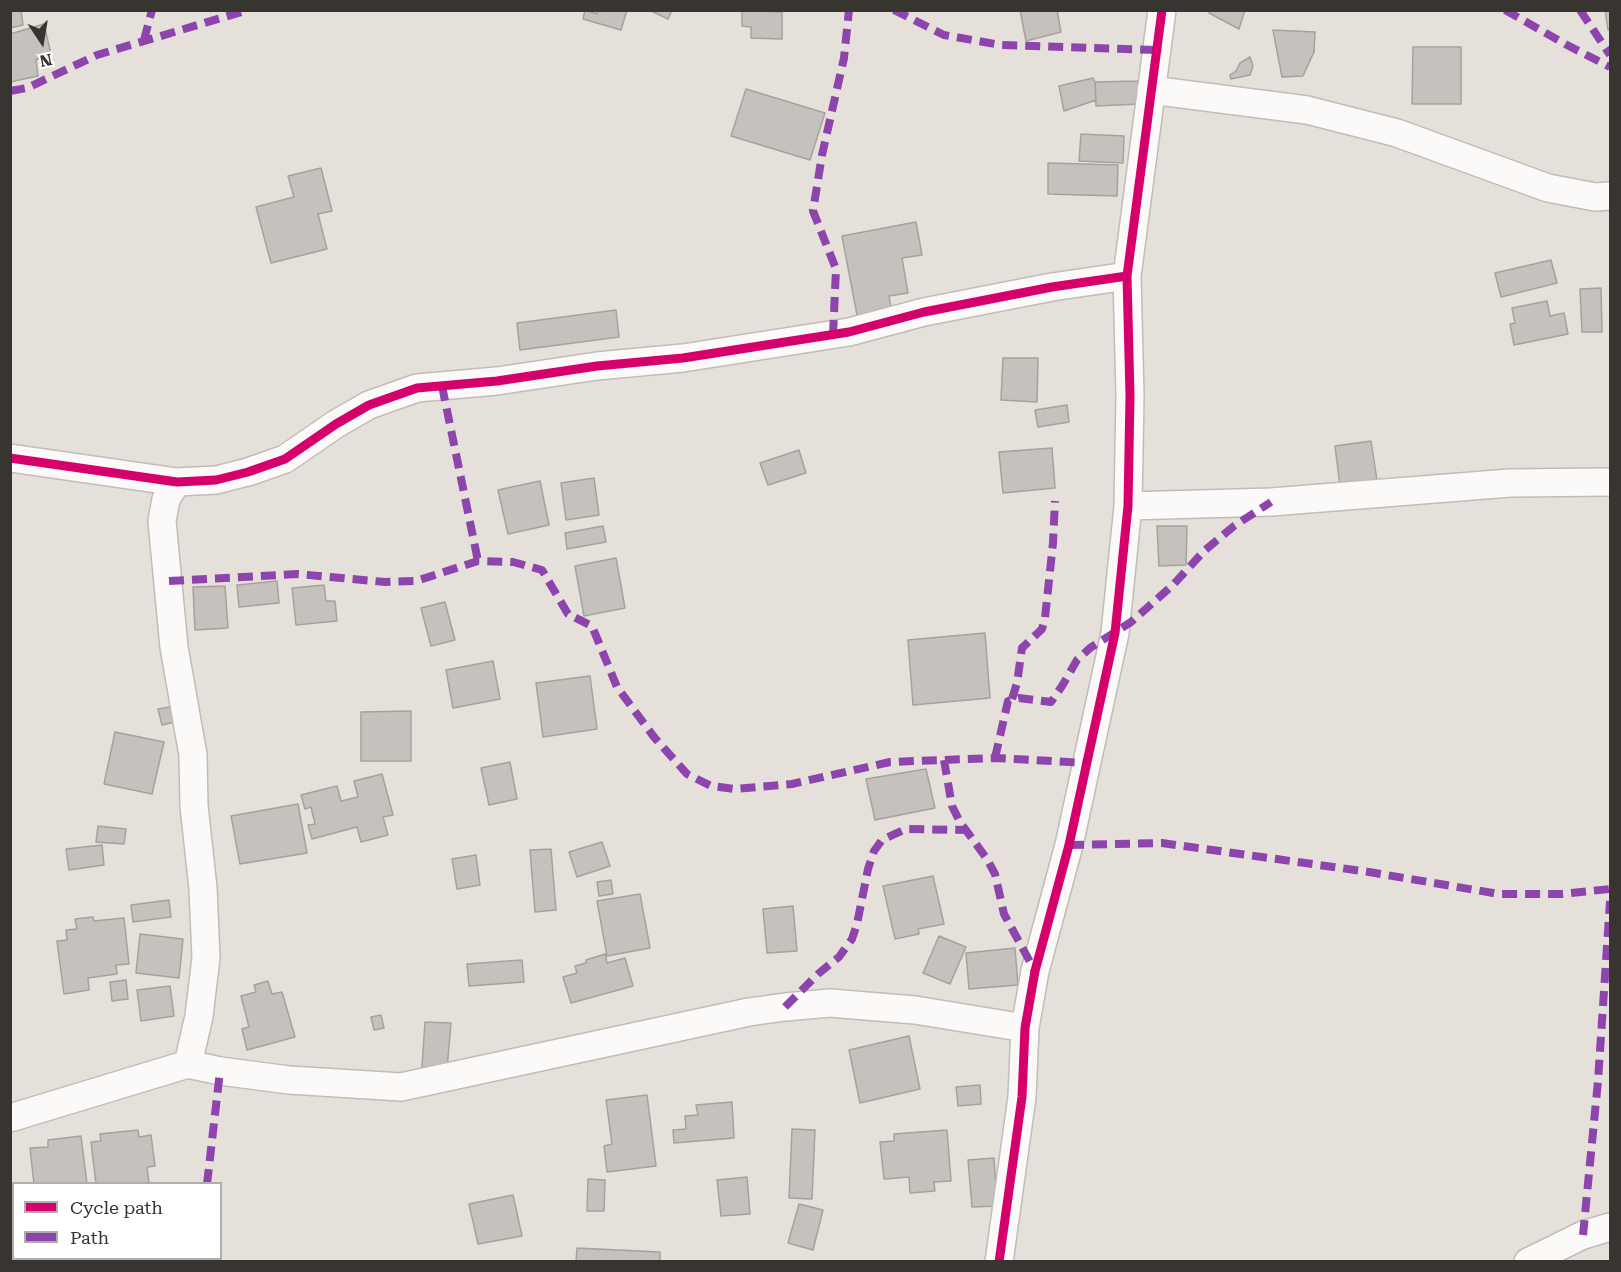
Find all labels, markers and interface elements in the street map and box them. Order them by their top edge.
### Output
north arrow [12,12,72,72]
text: N [38,50,54,71]
legend [12,1182,222,1260]
text: Cycle path [70,1197,163,1218]
text: Path [70,1227,109,1248]

